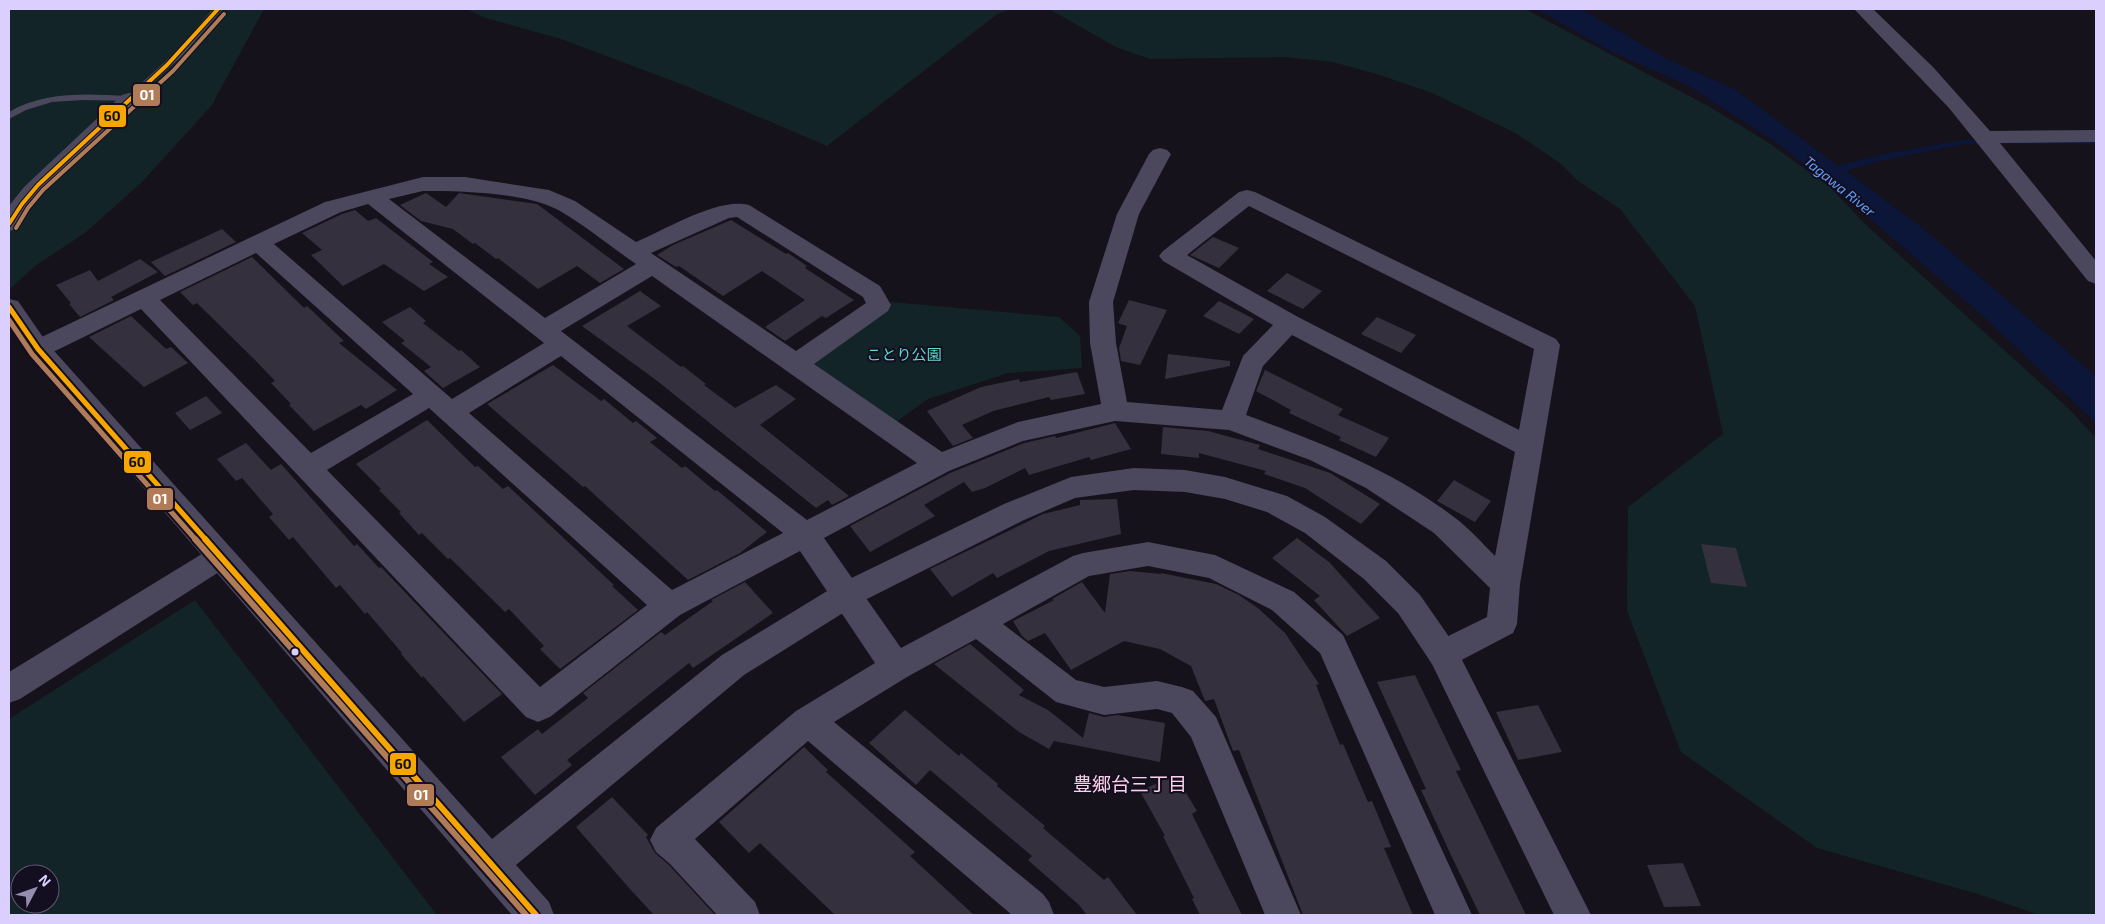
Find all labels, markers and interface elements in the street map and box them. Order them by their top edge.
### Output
line badge: 01 [132,83,161,107]
text: 01 [140,86,154,103]
line badge: 60 [98,104,127,128]
text: 60 [103,107,121,124]
water label: Tagawa River [1801,152,1879,220]
park label: ことり公園 [866,345,942,363]
line badge: 60 [123,450,152,474]
text: 60 [128,453,146,470]
line badge: 01 [146,487,174,511]
text: 01 [153,490,167,507]
unlabelled marker [290,647,300,657]
line badge: 60 [389,752,417,776]
text: 60 [394,755,412,772]
district label: 豊郷台三丁目 [1073,772,1187,795]
line badge: 01 [406,783,435,807]
text: 01 [414,786,428,803]
north arrow [10,864,60,914]
text: N [35,871,55,890]

